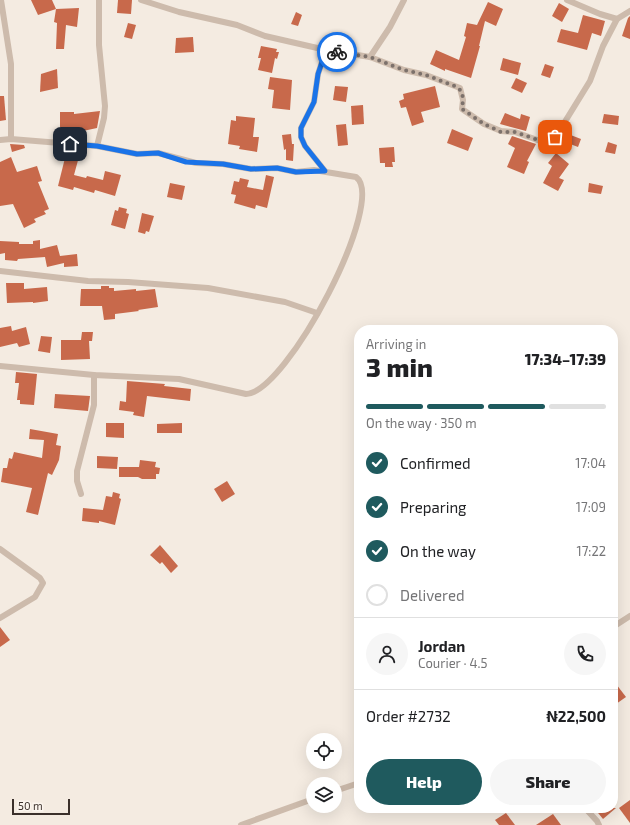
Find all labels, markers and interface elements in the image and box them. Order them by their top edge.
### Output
courier [317,32,357,72]
icon: bike [326,41,348,63]
pin [538,120,572,154]
icon: bag [544,126,566,148]
pin [53,127,87,161]
icon: home [59,133,81,155]
text: Arriving in [366,336,426,352]
text: 17:34–17:39 [525,350,606,368]
text: 3 min [366,351,433,382]
text: On the way · 350 m [366,415,477,431]
icon: check [366,452,388,474]
text: Confirmed [400,454,471,472]
text: 17:04 [575,455,606,471]
icon: check [366,496,388,518]
text: Preparing [400,498,466,516]
text: 17:09 [576,499,606,515]
icon: check [366,540,388,562]
text: On the way [400,542,476,560]
text: 17:22 [576,543,606,559]
text: Delivered [400,586,465,604]
button: person [366,633,408,675]
button: phone [564,633,606,675]
text: Jordan [418,637,465,655]
text: Courier · 4.5 [418,655,487,671]
text: Order #2732 [366,707,451,725]
text: ₦22,500 [546,707,606,725]
map controls [306,733,342,813]
button: locate [306,733,342,769]
button: Help [366,759,482,805]
button: Share [490,759,606,805]
button: layers [306,777,342,813]
scale bar [12,797,70,816]
text: 50 m [18,799,43,812]

